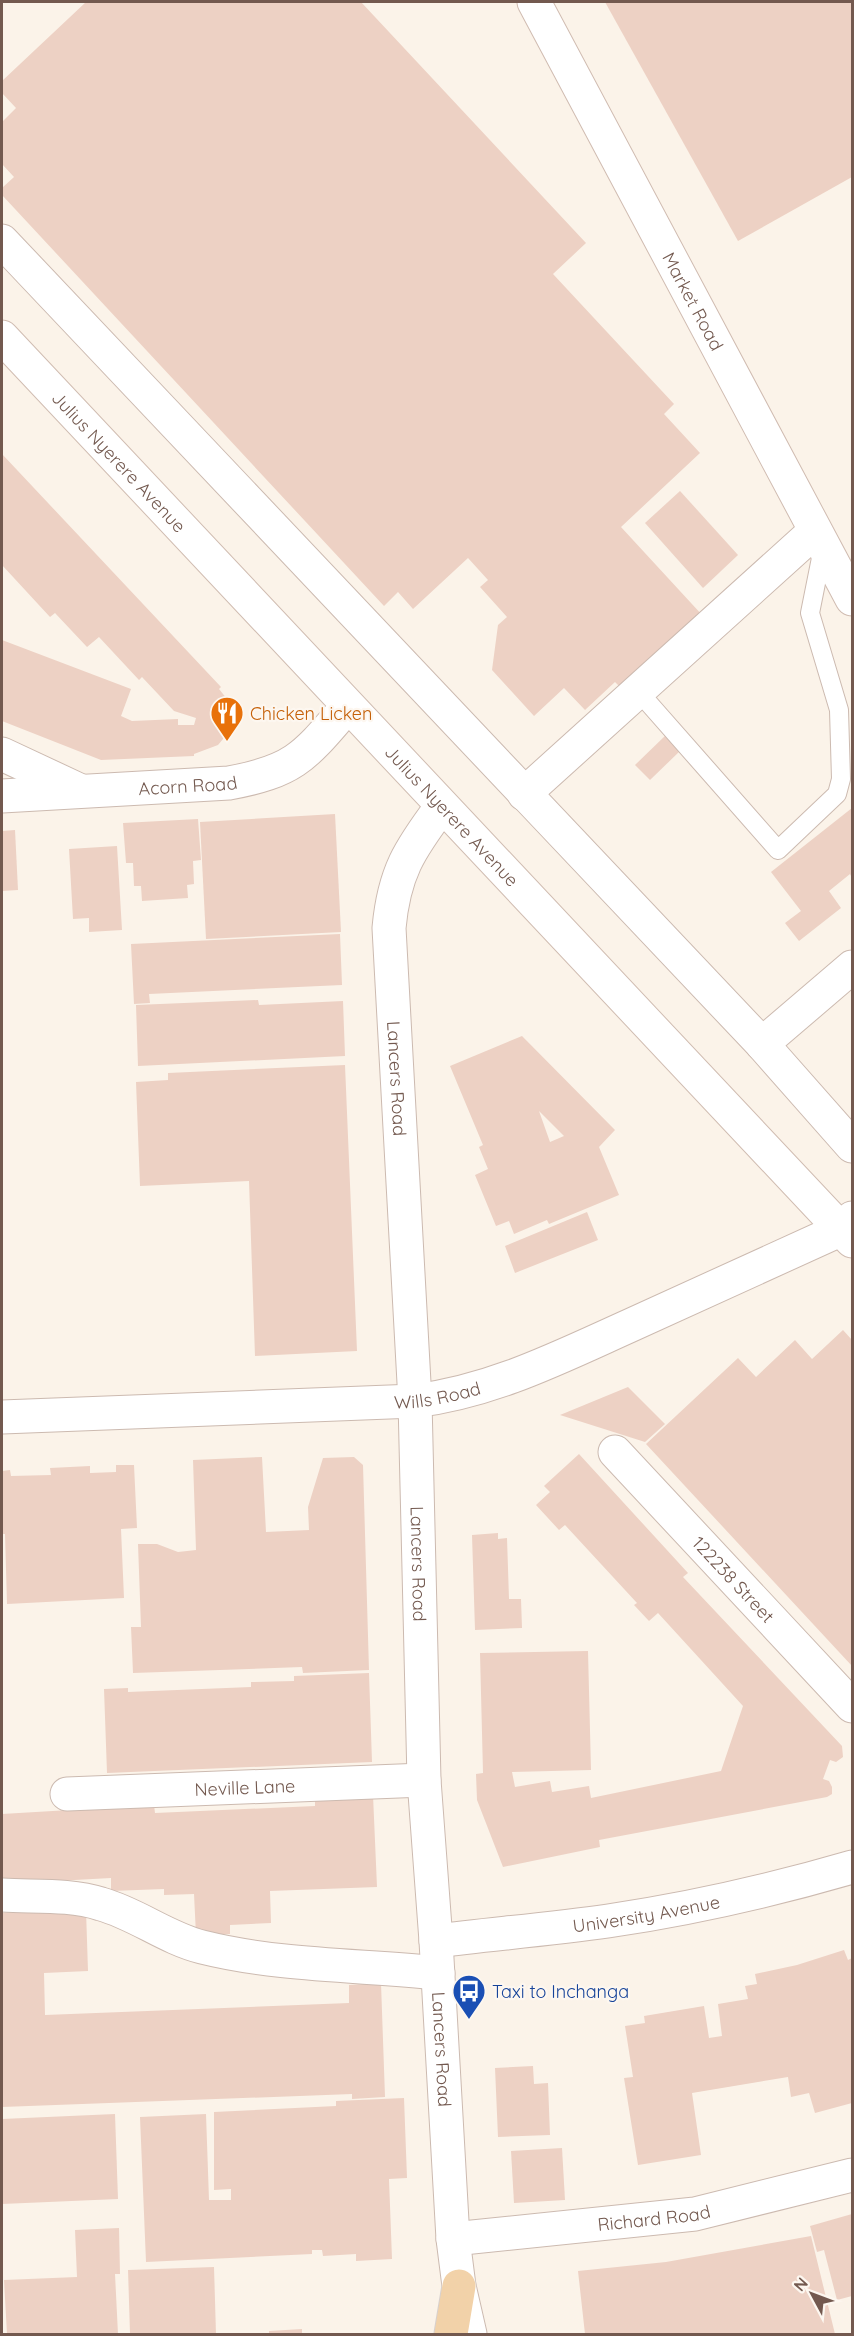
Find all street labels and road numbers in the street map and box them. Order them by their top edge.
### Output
street label: Market Road [658,248,729,354]
street label: Julius Nyerere Avenue [47,386,191,537]
street label: Julius Nyerere Avenue [380,740,524,891]
street label: Acorn Road [138,770,239,800]
street label: Lancers Road [383,1020,412,1137]
street label: Wills Road [393,1376,483,1413]
street label: Lancers Road [406,1506,432,1622]
street label: 122238 Street [688,1531,780,1627]
street label: Neville Lane [194,1774,296,1800]
street label: University Avenue [571,1889,722,1937]
street label: Lancers Road [427,1991,457,2107]
street label: Richard Road [596,2199,713,2236]

